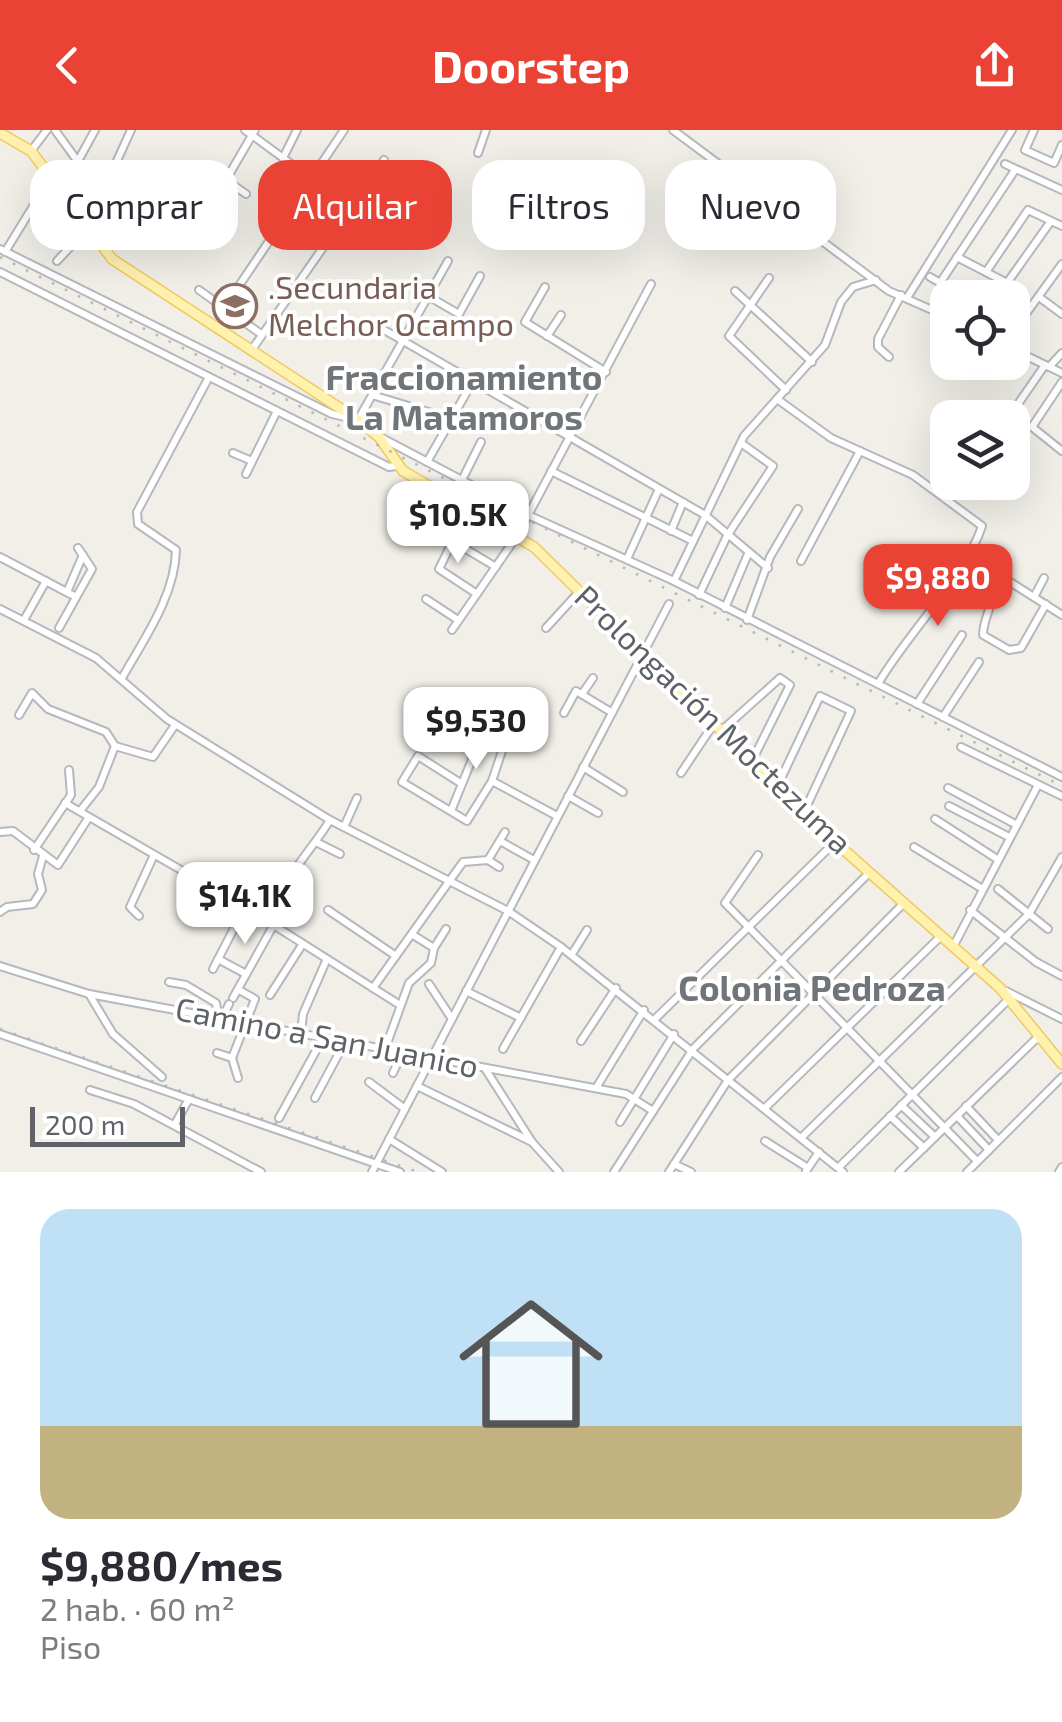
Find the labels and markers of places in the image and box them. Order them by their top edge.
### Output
place label: .Secundaria Melchor Ocampo [268,267,514,342]
school or university icon: .Secundaria Melchor Ocampo [212,283,258,329]
pin: $10.5K [377,481,539,566]
pin: $9,880 [857,544,1019,629]
pin: $9,530 [395,687,557,772]
pin: $14.1K [164,862,326,947]

